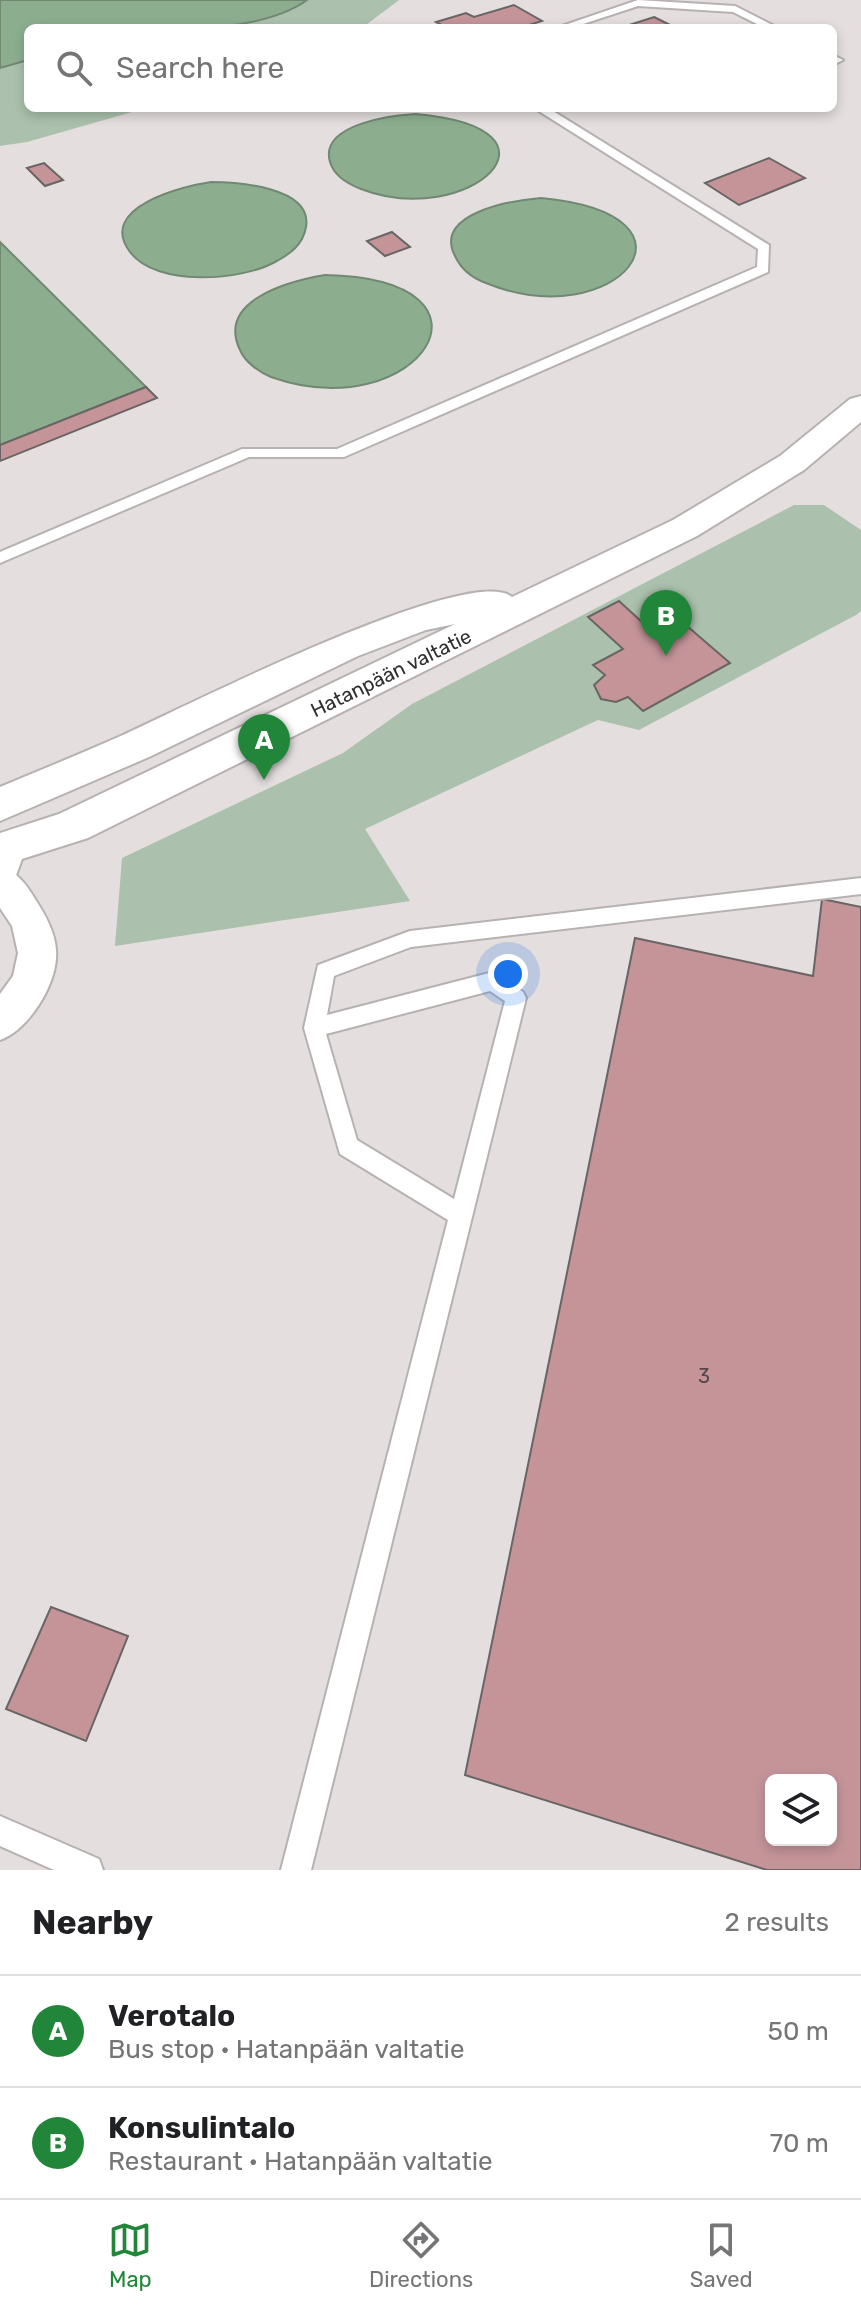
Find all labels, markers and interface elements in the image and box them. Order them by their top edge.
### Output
search box [24,24,837,112]
icon: search [52,46,96,90]
text: Search here [116,50,284,86]
pin: B [640,590,692,656]
street label: Hatanpään valtatie [307,624,475,722]
pin: A [238,714,290,780]
your location [488,954,528,994]
house number: 3 [698,1364,710,1388]
map controls [765,1774,837,1846]
button: layers [765,1774,837,1846]
text: Nearby [32,1902,153,1943]
text: 2 results [725,1907,829,1938]
text: Verotalo [108,1998,235,2034]
text: A [49,2016,67,2047]
text: 50 m [768,2016,829,2047]
text: Bus stop · Hatanpään valtatie [108,2034,464,2065]
text: Konsulintalo [108,2110,295,2146]
text: B [49,2128,67,2159]
text: 70 m [770,2128,829,2159]
text: Restaurant · Hatanpään valtatie [108,2146,493,2177]
tab: Map [108,2218,152,2293]
tab: Directions [369,2218,473,2293]
tab: Saved [690,2218,753,2293]

